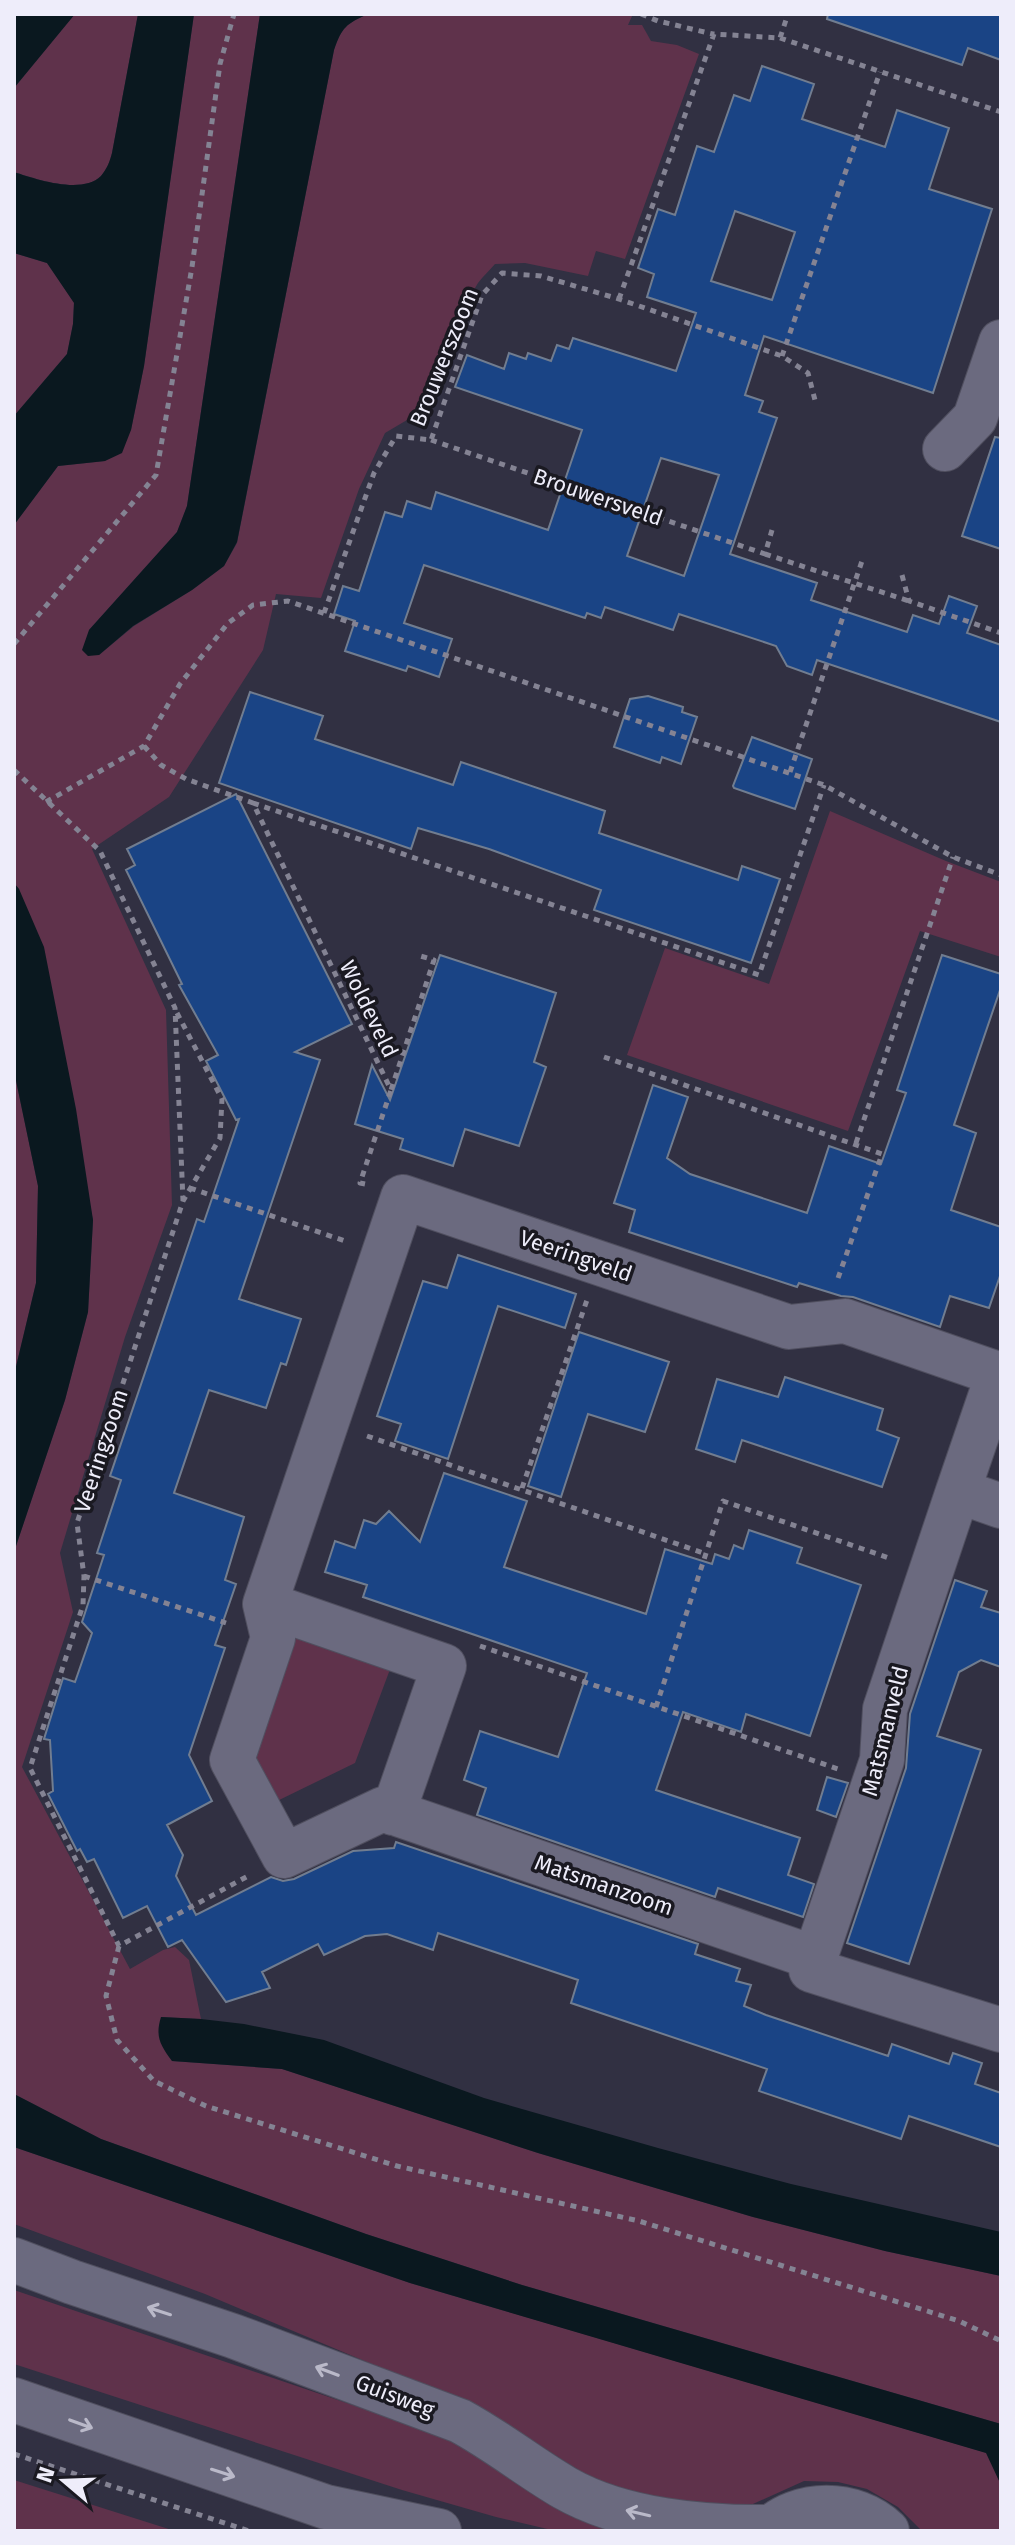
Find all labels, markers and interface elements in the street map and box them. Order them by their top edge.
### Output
street label: Brouwerszoom [404,284,484,430]
street label: Brouwersveld [530,462,666,532]
street label: Woldeveld [334,956,404,1062]
street label: Veeringveld [516,1224,636,1288]
street label: Veeringzoom [68,1386,134,1516]
street label: Matsmanveld [856,1663,914,1799]
street label: Matsmanzoom [531,1849,677,1921]
one-way arrow [147,2303,173,2318]
one-way arrow [315,2362,340,2377]
street label: Guisweg [352,2369,439,2424]
one-way arrow [69,2418,93,2432]
north arrow [24,2441,104,2521]
text: N [30,2463,61,2486]
one-way arrow [210,2466,235,2481]
one-way arrow [625,2505,651,2520]

